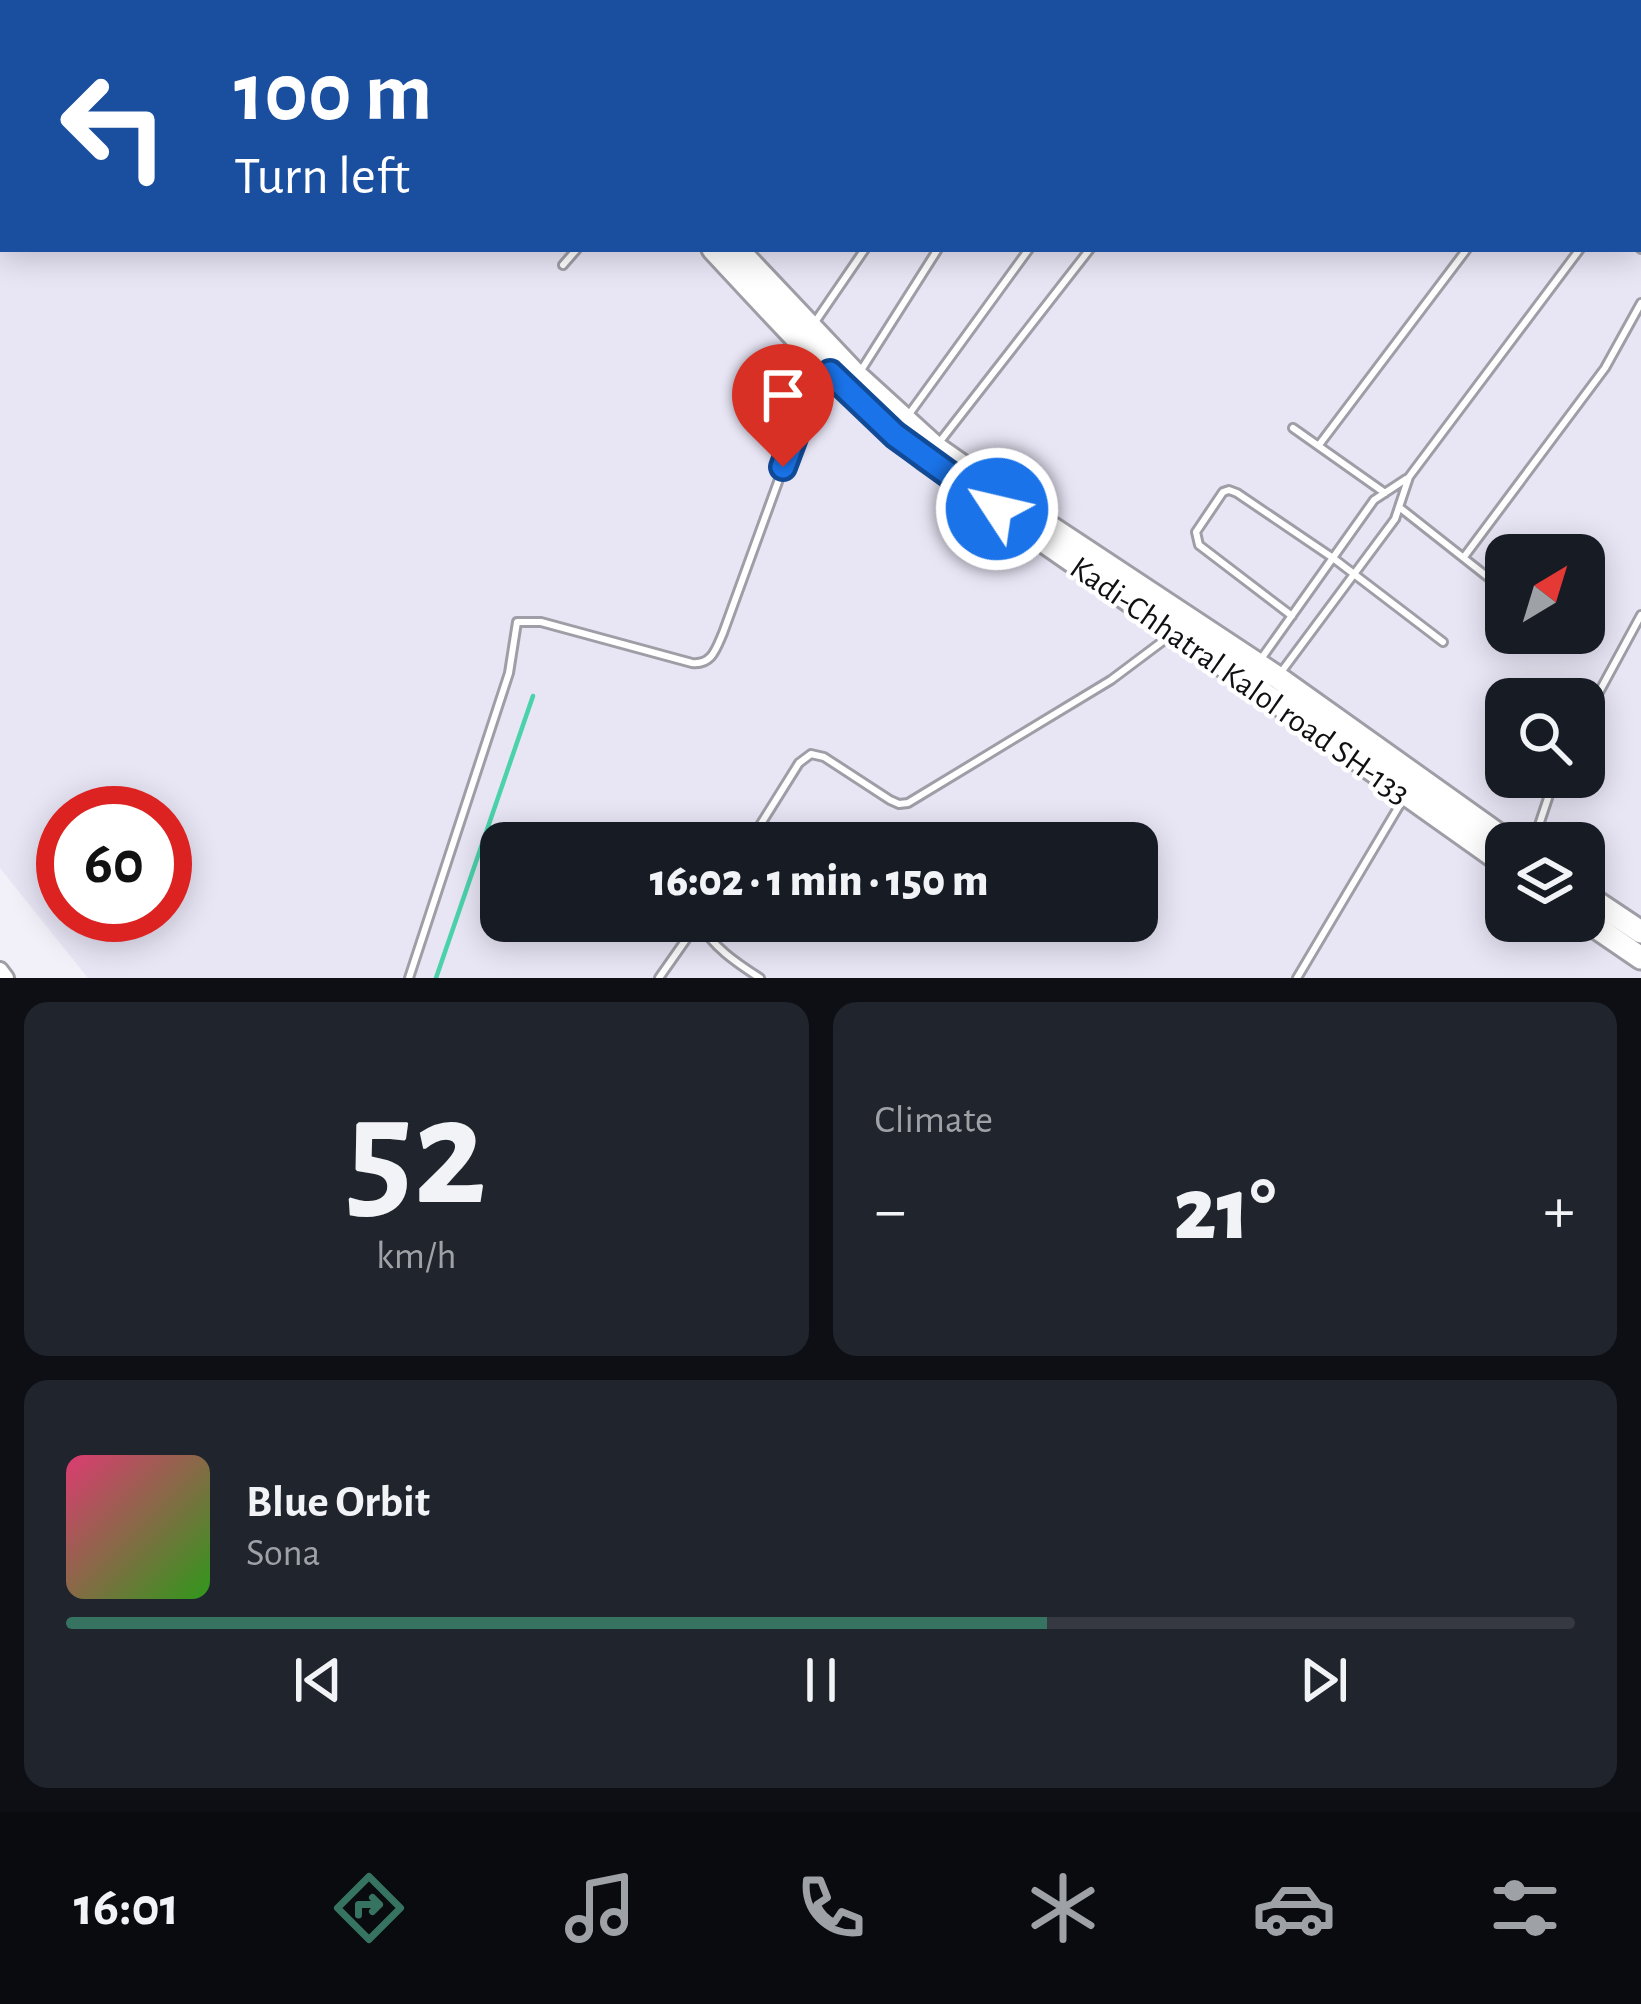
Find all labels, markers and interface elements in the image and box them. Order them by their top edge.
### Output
icon: left [36,48,192,204]
text: 100 m [234,52,432,136]
text: Turn left [234,150,410,204]
pin [732,344,834,467]
icon: arrive [750,362,816,428]
position arrow [934,446,1060,572]
north arrow [1485,534,1605,654]
map controls [1485,534,1605,942]
street label: Kadi-Chhatral Kalol road SH-133 [1064,551,1415,811]
button: search [1485,678,1605,798]
speed limit sign: 60 [36,786,192,942]
button: layers [1485,822,1605,942]
text: 16:02 · 1 min · 150 m [650,859,988,904]
text: 52 [346,1077,487,1233]
text: Climate [875,1101,993,1140]
text: 21° [1173,1166,1276,1256]
text: − [875,1178,906,1244]
text: + [1543,1178,1575,1244]
text: km/h [376,1237,456,1276]
text: Blue Orbit [246,1480,430,1525]
text: Sona [246,1534,321,1573]
icon: previous [285,1647,351,1713]
icon: pause [788,1647,854,1713]
icon: next [1291,1647,1357,1713]
icon: directions [327,1866,411,1950]
icon: music [558,1866,642,1950]
icon: phone [789,1866,873,1950]
icon: climate [1021,1866,1105,1950]
icon: car [1252,1866,1336,1950]
icon: filters [1483,1866,1567,1950]
text: 16:01 [74,1881,179,1935]

